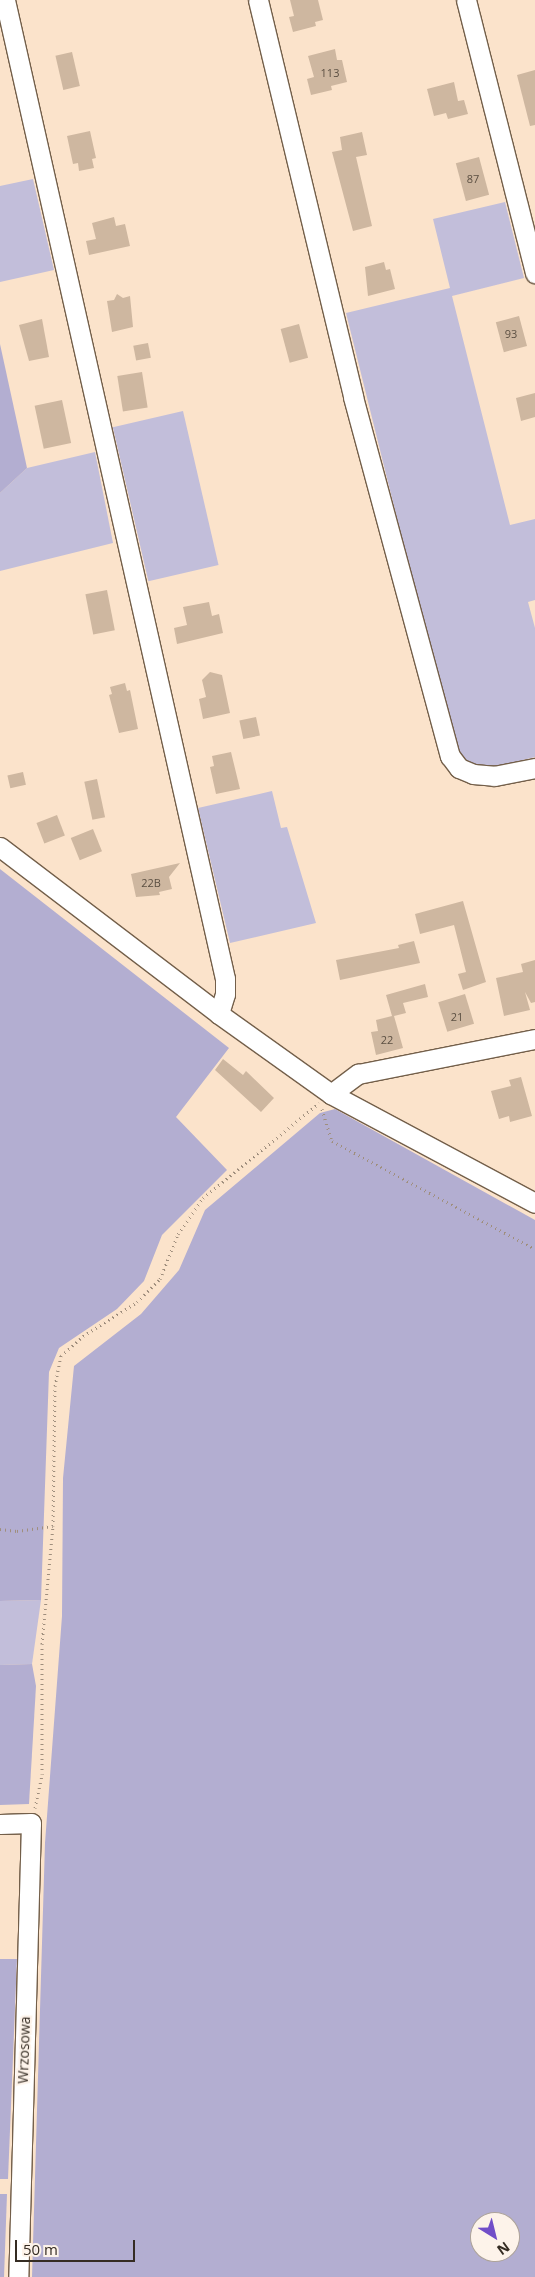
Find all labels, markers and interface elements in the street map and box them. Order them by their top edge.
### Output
house number: 113 [321,66,339,80]
house number: 87 [467,172,479,186]
house number: 93 [505,327,517,341]
house number: 22B [141,876,161,890]
house number: 21 [451,1010,463,1024]
house number: 22 [381,1033,393,1047]
street label: Wrzosowa [14,2016,34,2084]
north arrow [470,2212,520,2262]
scale bar [18,2230,138,2262]
text: N [493,2238,514,2260]
text: 50 m [23,2239,58,2259]

